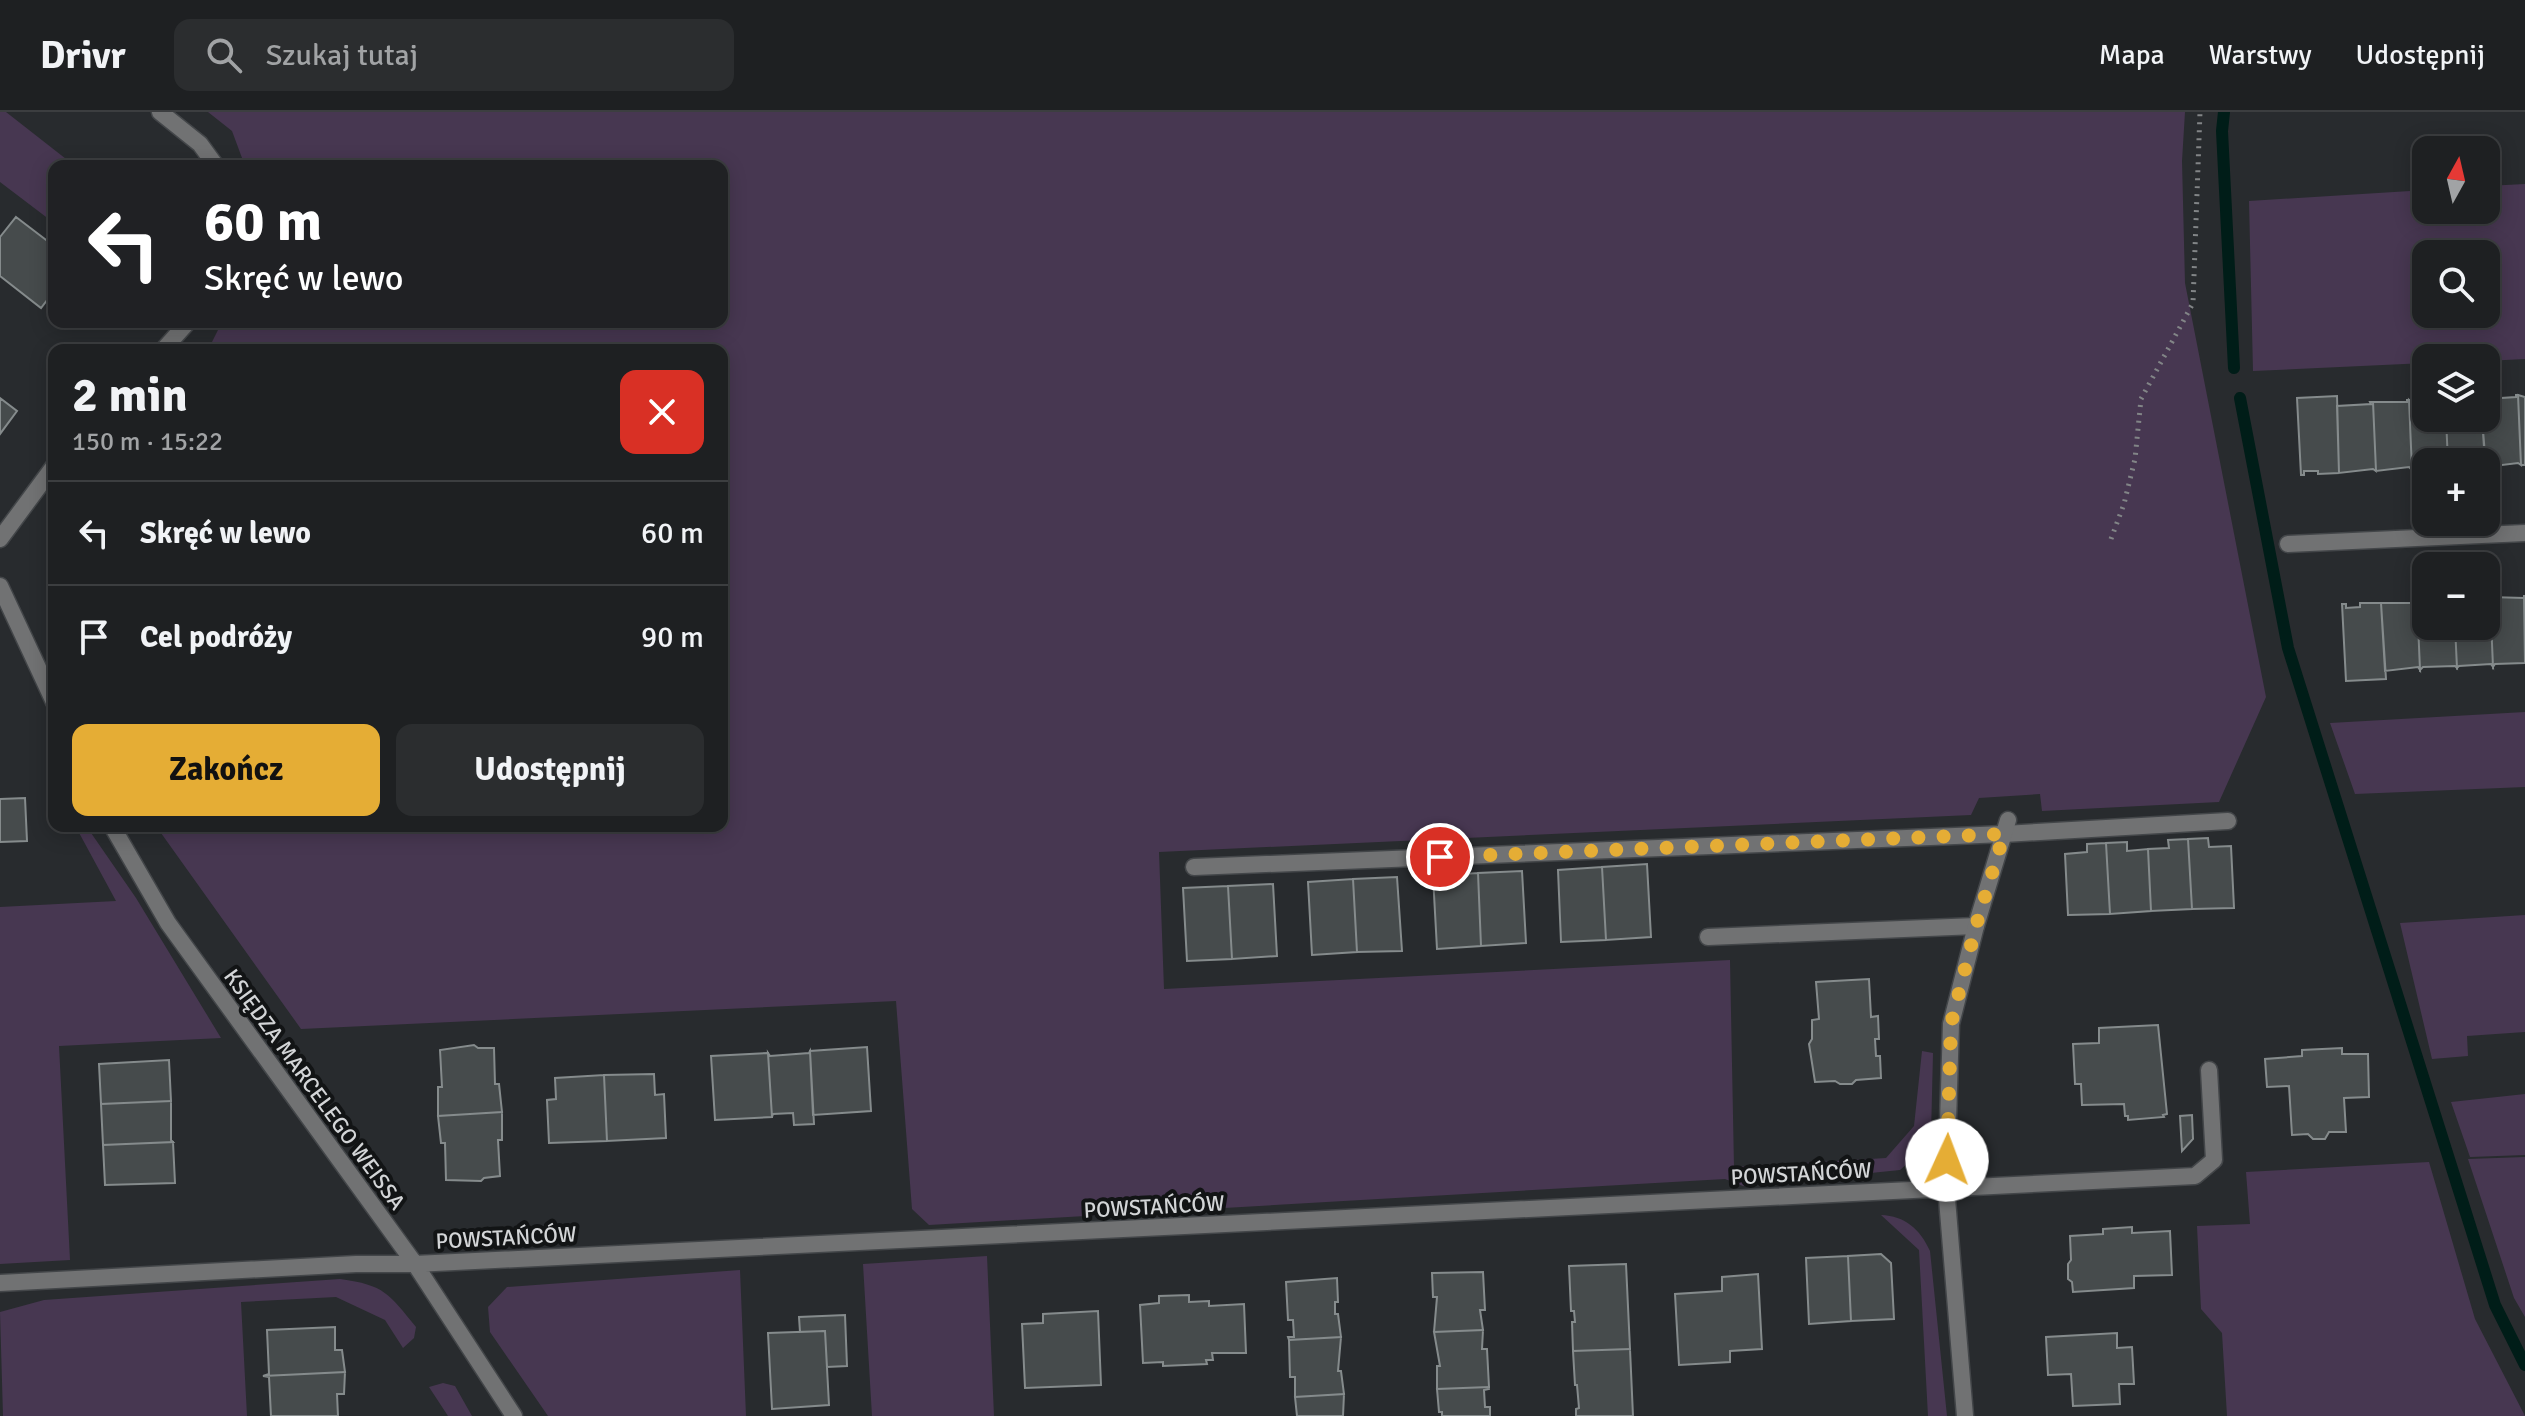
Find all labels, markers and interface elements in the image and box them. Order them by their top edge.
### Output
search box [174,19,734,91]
text: Drivr [40,32,126,79]
icon: search [202,33,246,77]
text: Szukaj tutaj [266,37,418,74]
text: Mapa [2099,38,2165,72]
text: Warstwy [2209,38,2312,72]
text: Udostępnij [2356,38,2485,72]
north arrow [2412,136,2500,224]
map controls [2412,136,2500,640]
text: 60 m [204,187,322,256]
icon: left [72,192,176,296]
button: search [2412,240,2500,328]
text: Skręć w lewo [204,256,404,301]
button: layers [2412,344,2500,432]
text: 2 min [72,366,188,425]
button: close [620,370,704,454]
text: 150 m · 15:22 [72,426,223,458]
button: + [2412,448,2500,536]
icon: left [72,511,116,555]
text: Skręć w lewo [140,515,311,552]
text: 60 m [641,515,704,552]
button: − [2412,552,2500,640]
icon: arrive [72,615,116,659]
text: Cel podróży [140,619,292,656]
text: 90 m [641,619,704,656]
button: Zakończ [72,724,380,816]
button: Udostępnij [396,724,704,816]
pin [1406,823,1474,891]
icon: arrive [1418,835,1462,879]
street label: KSIĘDZA MARCELEGO WEISSA [218,964,411,1215]
position arrow [1905,1118,1989,1202]
street label: POWSTAŃCÓW [1730,1156,1872,1191]
street label: POWSTAŃCÓW [1083,1189,1225,1224]
street label: POWSTAŃCÓW [435,1220,577,1255]

